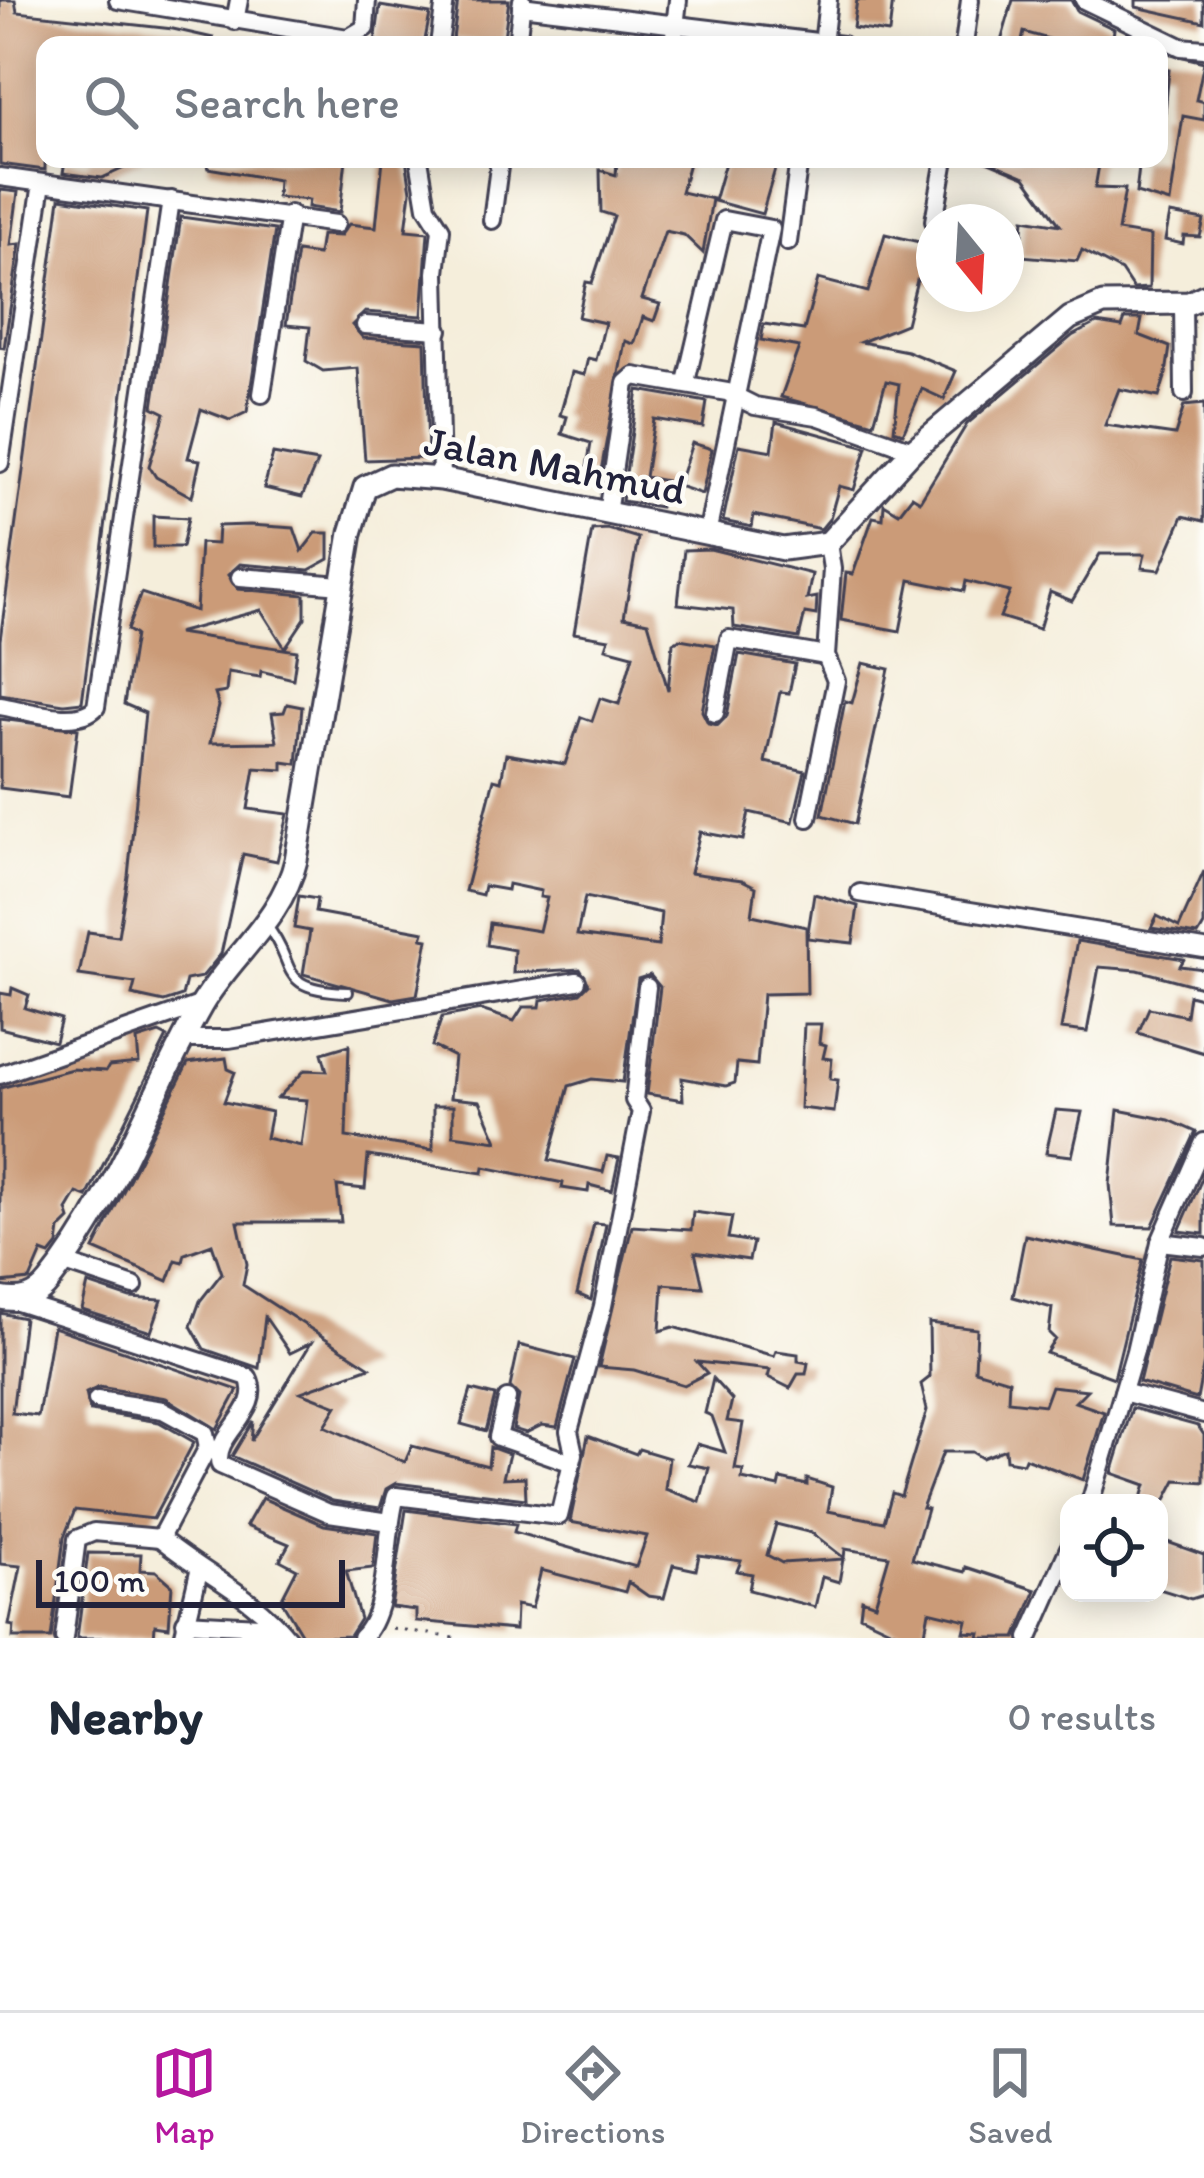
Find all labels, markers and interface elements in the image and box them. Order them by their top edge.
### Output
search box [36,36,1168,168]
icon: search [78,69,144,135]
text: Search here [174,75,400,129]
north arrow [916,204,1024,312]
street label: Jalan Mahmud [420,415,690,515]
map controls [1060,1494,1168,1602]
button: locate [1060,1494,1168,1602]
scale bar [36,1554,345,1607]
text: 100 m [54,1561,145,1600]
text: Nearby [48,1686,203,1747]
text: 0 results [1007,1693,1156,1740]
tab: Map [151,2040,217,2151]
tab: Directions [520,2040,665,2151]
tab: Saved [968,2040,1053,2151]

